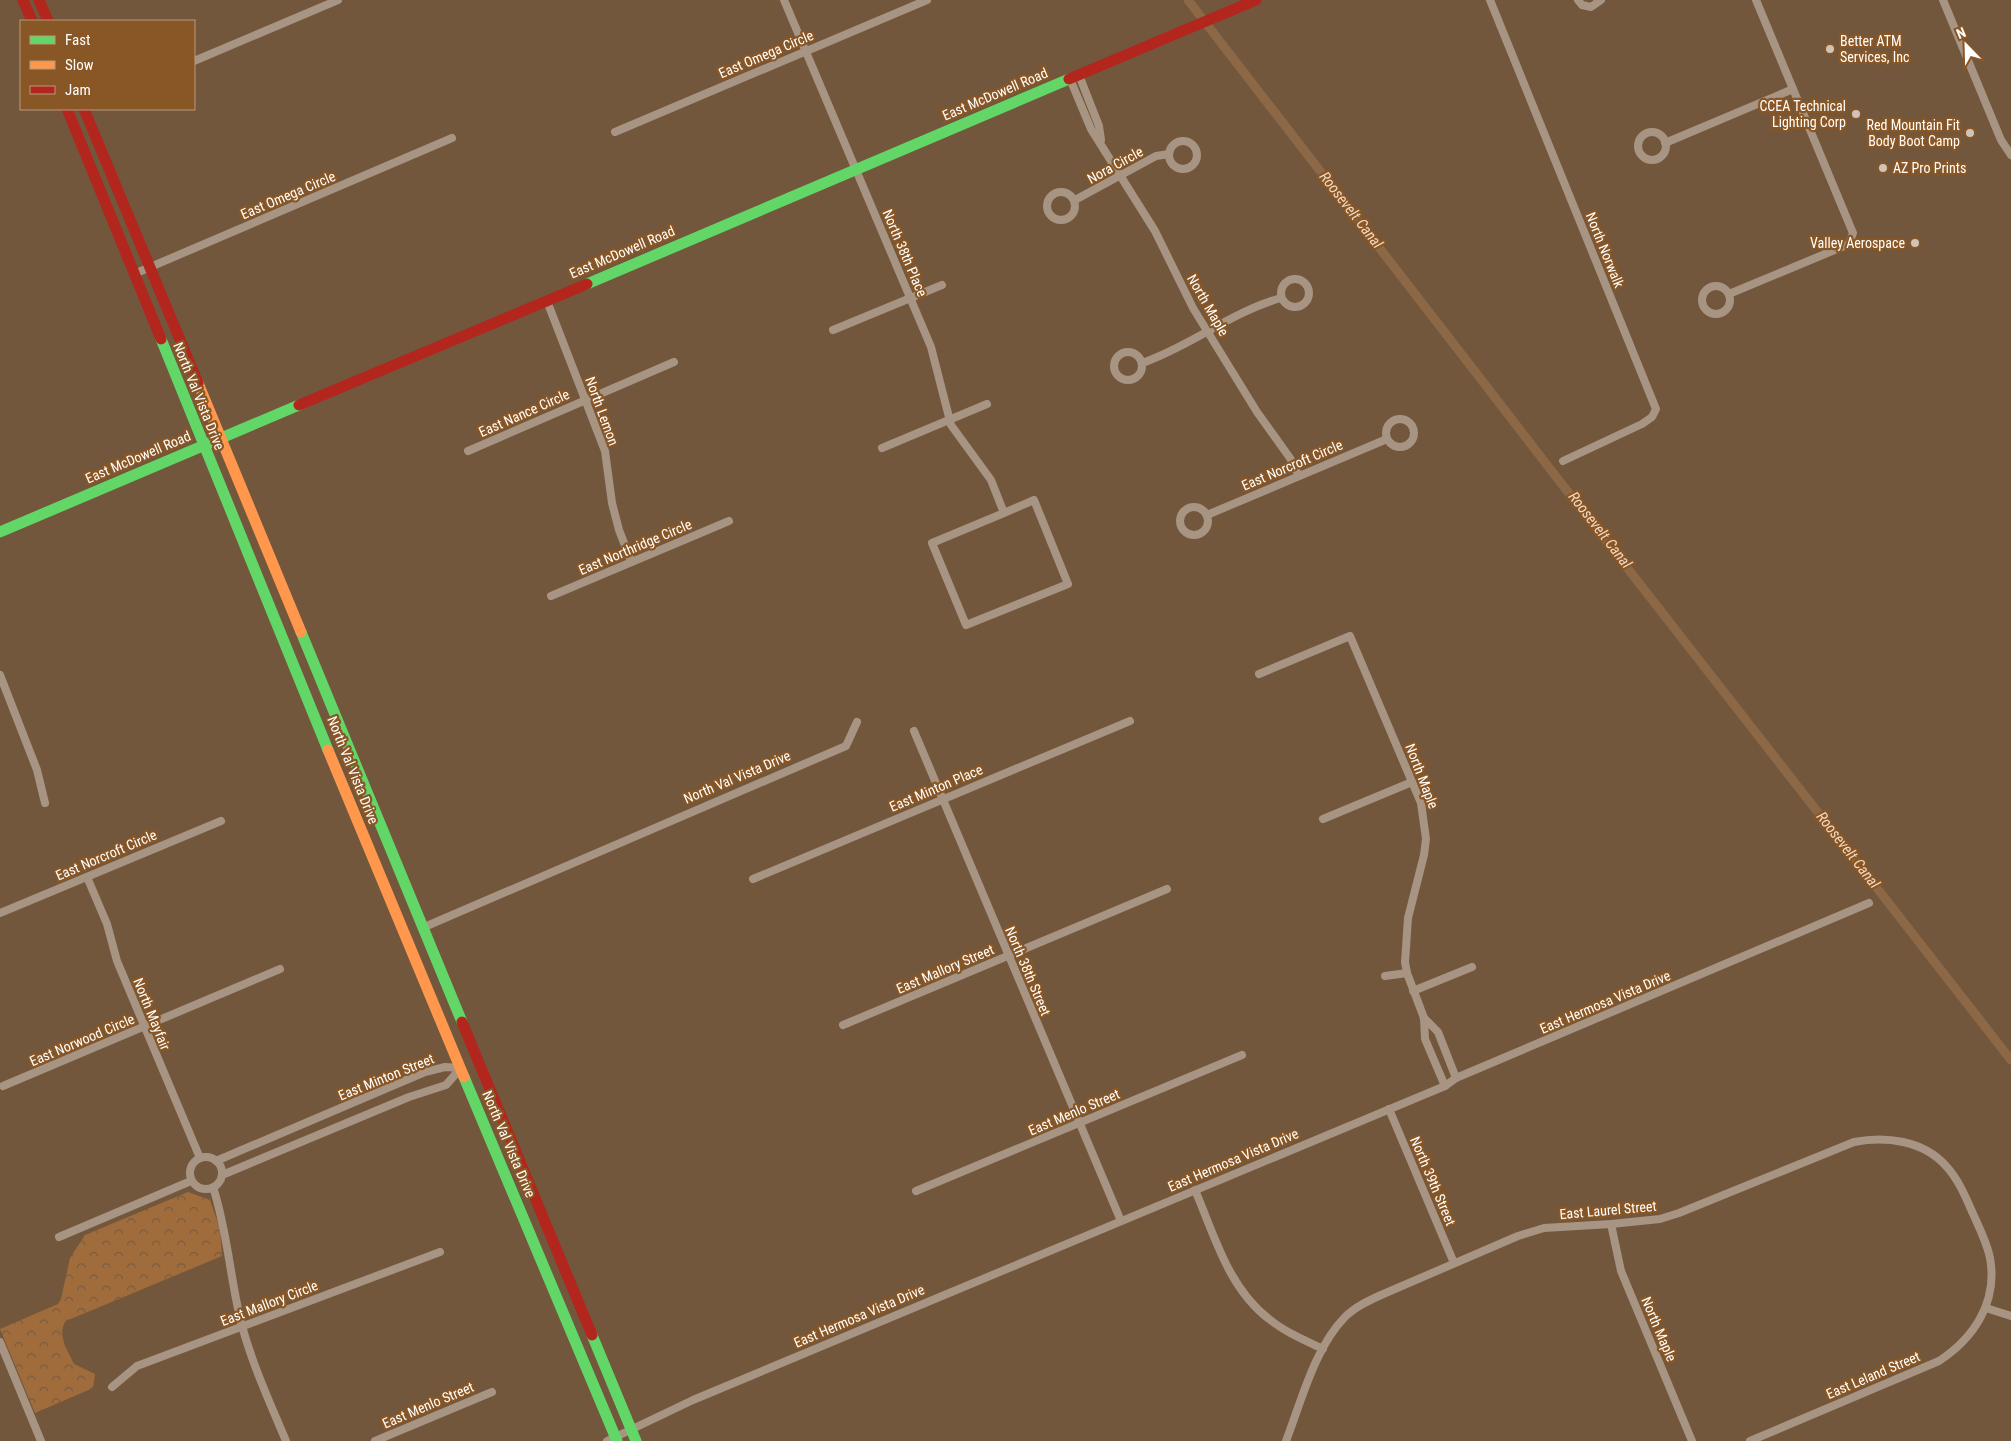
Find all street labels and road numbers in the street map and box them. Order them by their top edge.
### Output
street label: East Omega Circle [716,27,816,81]
street label: East McDowell Road [940,65,1050,123]
street label: Nora Circle [1084,143,1146,187]
street label: East Omega Circle [238,168,338,222]
street label: North 38th Place [879,207,931,299]
street label: North Norwalk [1583,210,1628,291]
street label: East McDowell Road [567,223,677,281]
street label: North Maple [1184,271,1232,339]
street label: North Val Vista Drive [170,340,228,452]
street label: North Lemon [582,374,622,448]
street label: East Nance Circle [476,386,572,440]
street label: East McDowell Road [83,428,193,486]
street label: East Norcroft Circle [1239,436,1345,494]
street label: East Northridge Circle [576,516,694,578]
street label: North Val Vista Drive [324,714,382,826]
street label: North Maple [1402,741,1442,811]
street label: North Val Vista Drive [681,747,793,807]
street label: East Minton Place [887,761,985,815]
street label: East Norcroft Circle [53,826,159,884]
street label: North 38th Street [1002,924,1054,1018]
street label: East Mallory Street [894,941,996,997]
street label: East Hermosa Vista Drive [1537,967,1673,1037]
street label: North Mayfair [130,976,174,1052]
street label: East Norwood Circle [27,1011,137,1069]
street label: East Minton Street [336,1051,436,1103]
street label: East Menlo Street [1026,1086,1122,1138]
street label: North Val Vista Drive [479,1088,539,1200]
street label: East Hermosa Vista Drive [1165,1125,1301,1195]
street label: North 39th Street [1407,1134,1459,1228]
street label: East Laurel Street [1559,1198,1657,1222]
street label: East Mallory Circle [218,1277,320,1329]
street label: East Hermosa Vista Drive [791,1281,927,1351]
street label: North Maple [1638,1294,1680,1364]
street label: East Leland Street [1824,1348,1922,1402]
street label: East Menlo Street [380,1379,476,1431]

